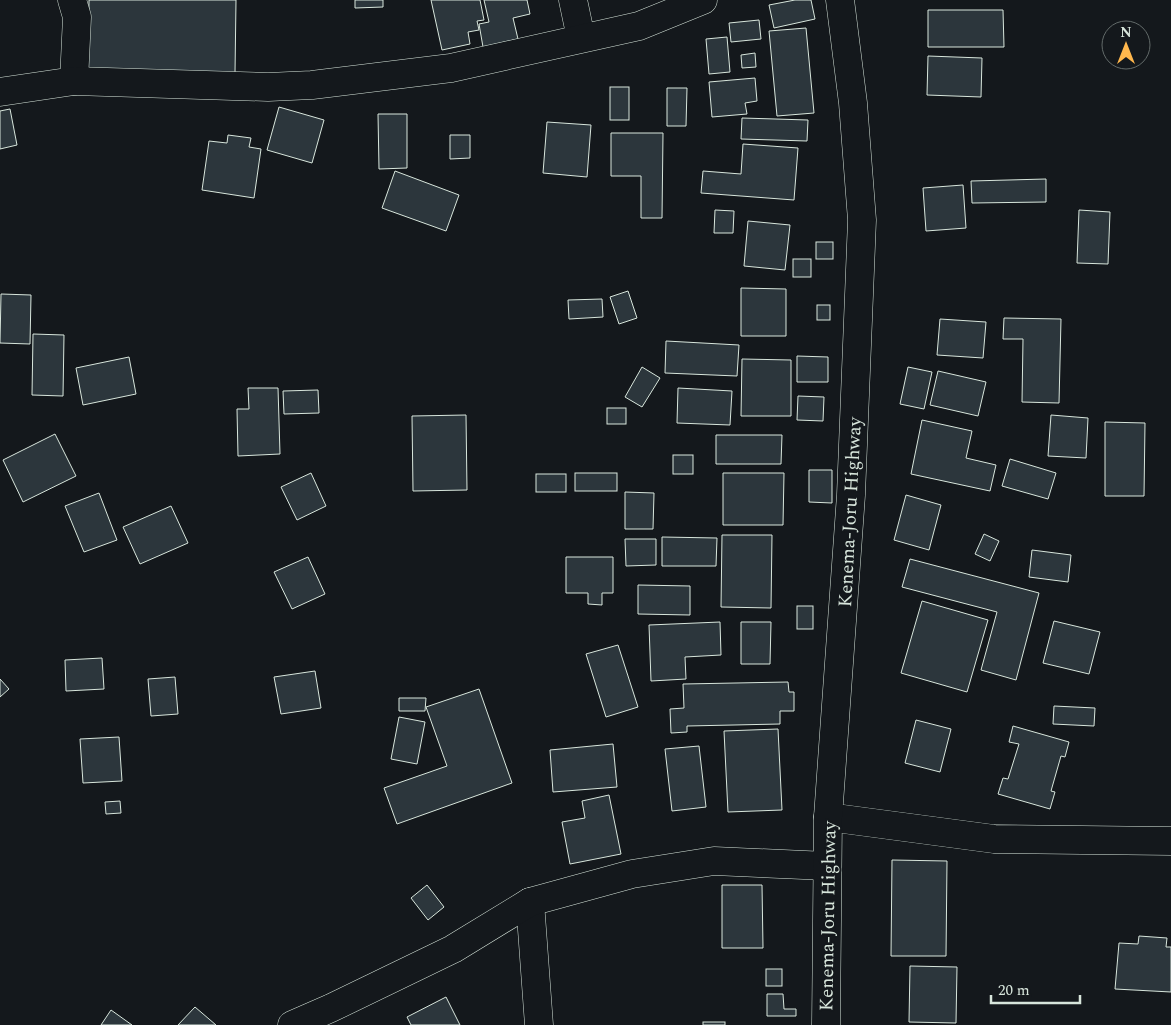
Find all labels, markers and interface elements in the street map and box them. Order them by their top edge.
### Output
north arrow [1101,20,1151,70]
text: N [1120,22,1132,43]
street label: Kenema-Joru Highway [831,415,870,608]
street label: Kenema-Joru Highway [812,820,845,1011]
scale bar [991,972,1080,1004]
text: 20 m [998,979,1030,1002]

